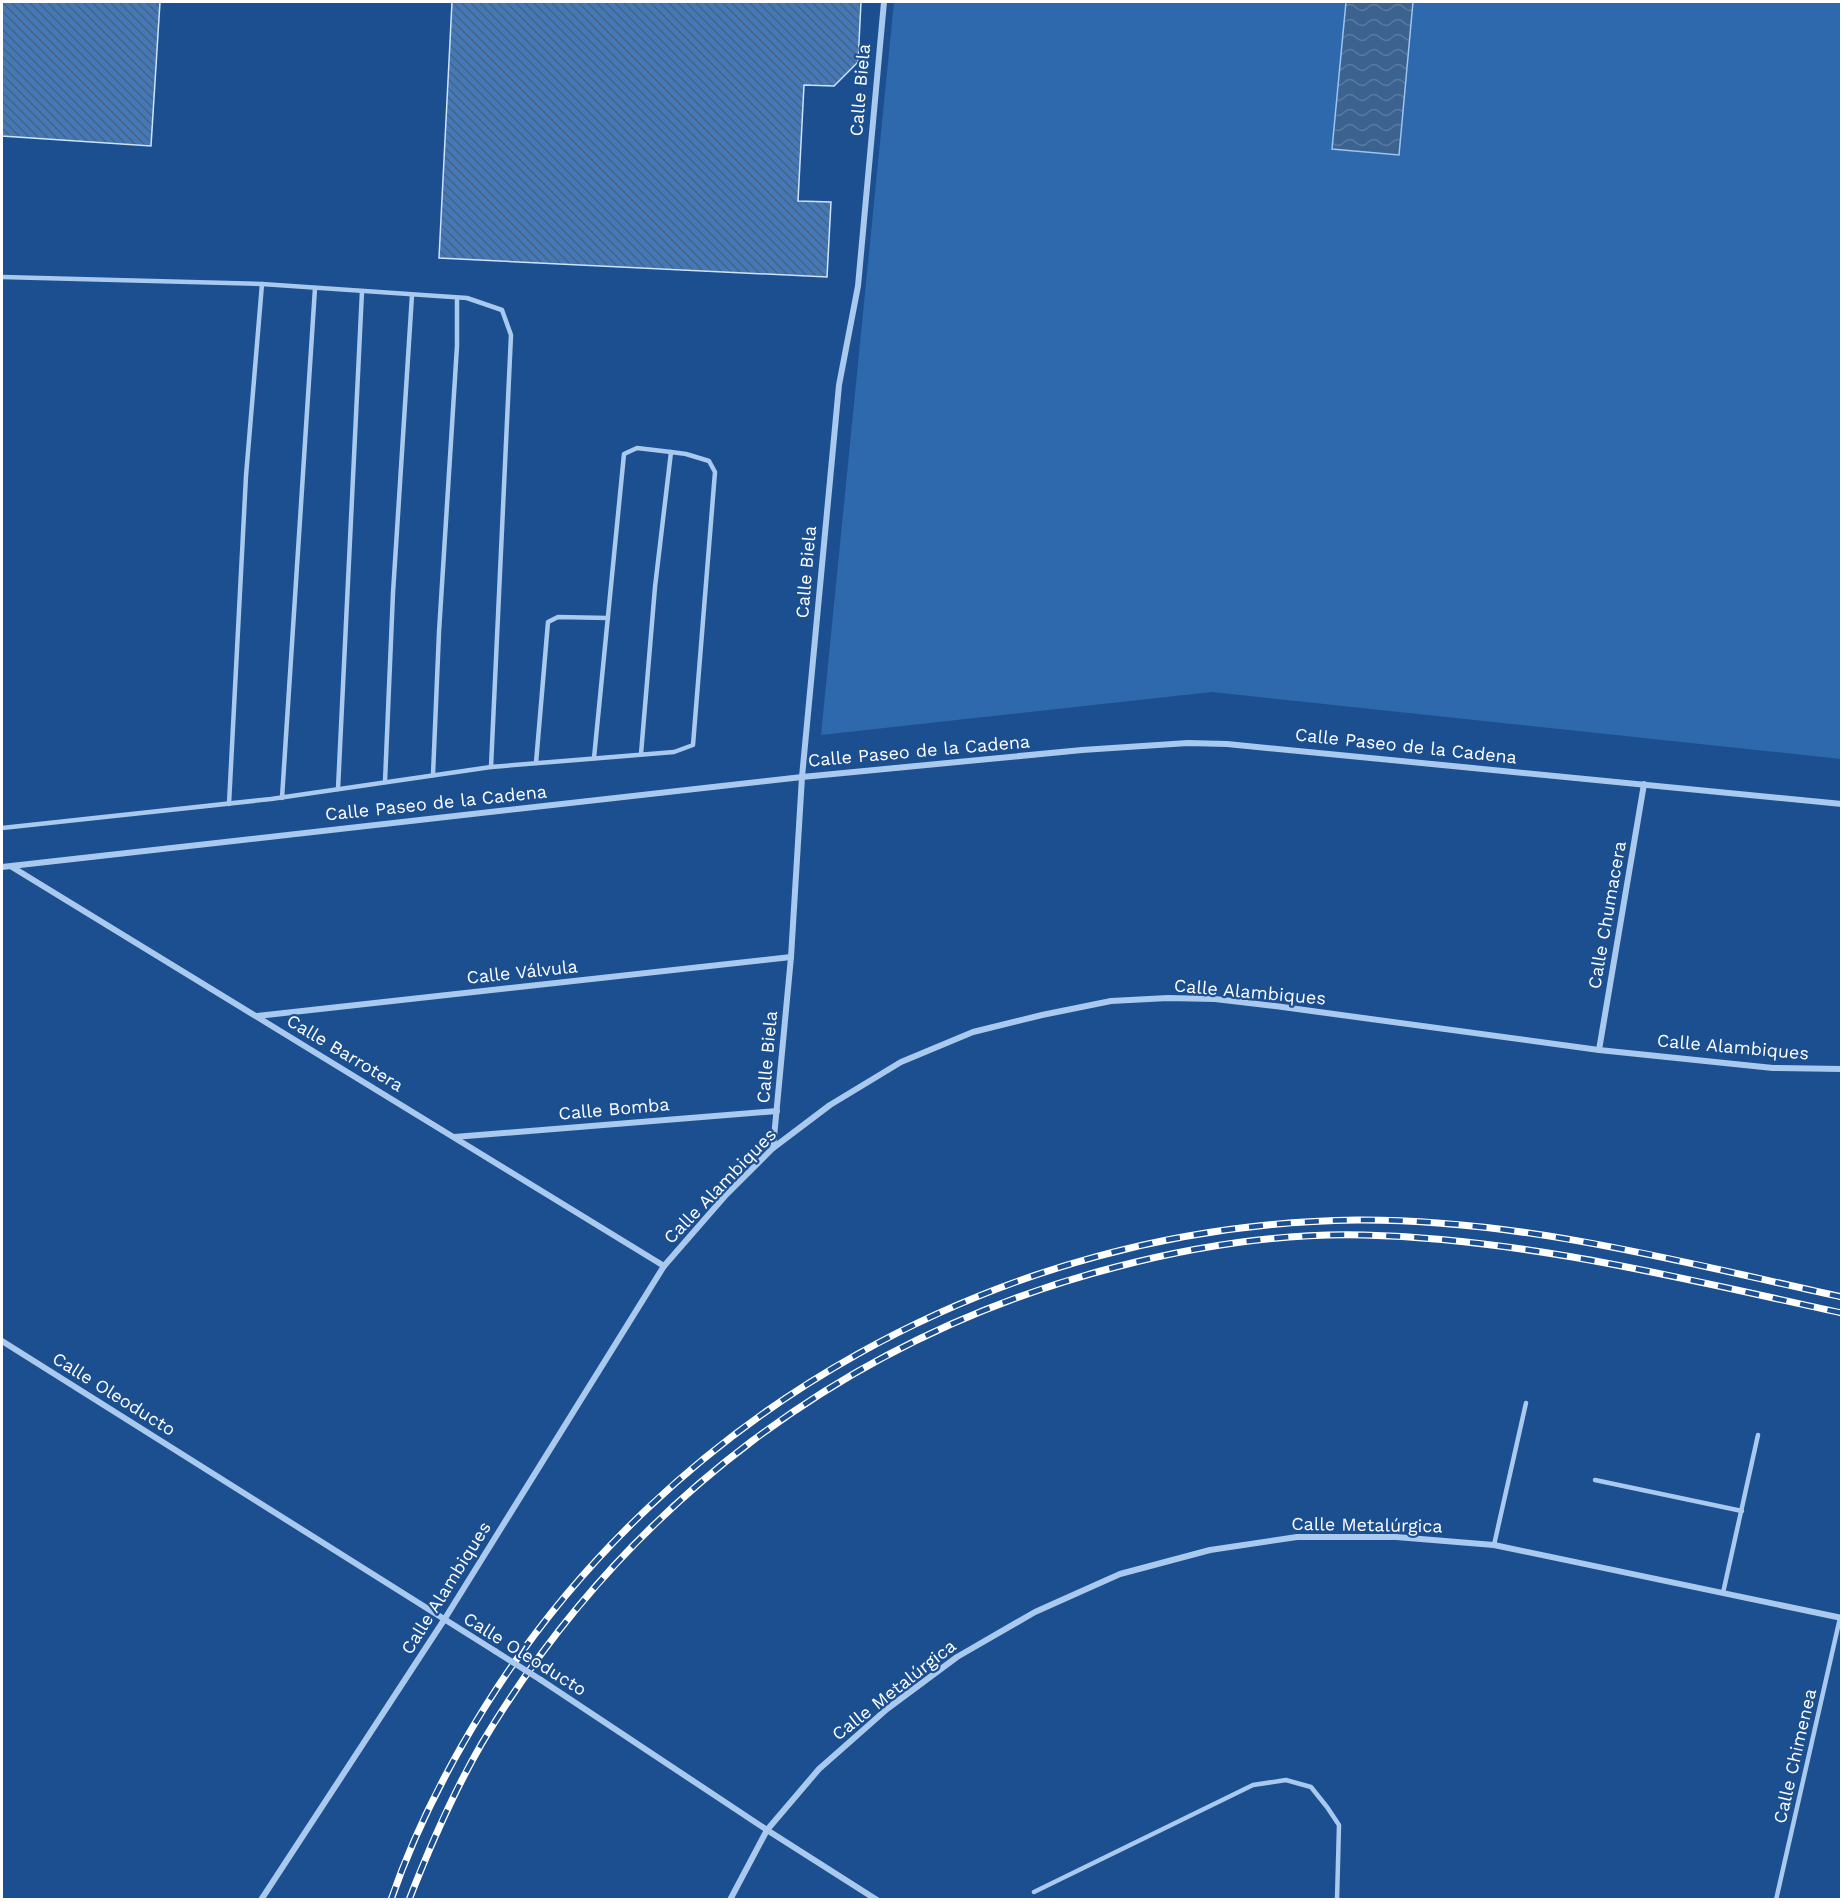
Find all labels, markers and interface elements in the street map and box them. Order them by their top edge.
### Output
street label: Calle Biela [845,43,874,137]
street label: Calle Biela [791,525,820,619]
street label: Calle Paseo de la Cadena [1294,723,1518,768]
street label: Calle Paseo de la Cadena [807,730,1031,771]
street label: Calle Paseo de la Cadena [324,780,548,825]
street label: Calle Chumacera [1583,839,1630,990]
street label: Calle Válvula [465,955,579,988]
street label: Calle Alambiques [1173,974,1327,1009]
street label: Calle Barrotera [283,1010,407,1096]
street label: Calle Biela [752,1010,781,1104]
street label: Calle Alambiques [1656,1029,1810,1064]
street label: Calle Bomba [558,1093,670,1124]
street label: Calle Alambiques [659,1124,780,1248]
street label: Calle Oleoducto [49,1347,180,1440]
street label: Calle Metalúrgica [1291,1513,1443,1536]
street label: Calle Alambiques [396,1518,495,1658]
street label: Calle Oleoducto [460,1607,591,1700]
street label: Calle Metalúrgica [828,1635,960,1744]
street label: Calle Chimenea [1769,1686,1820,1825]

